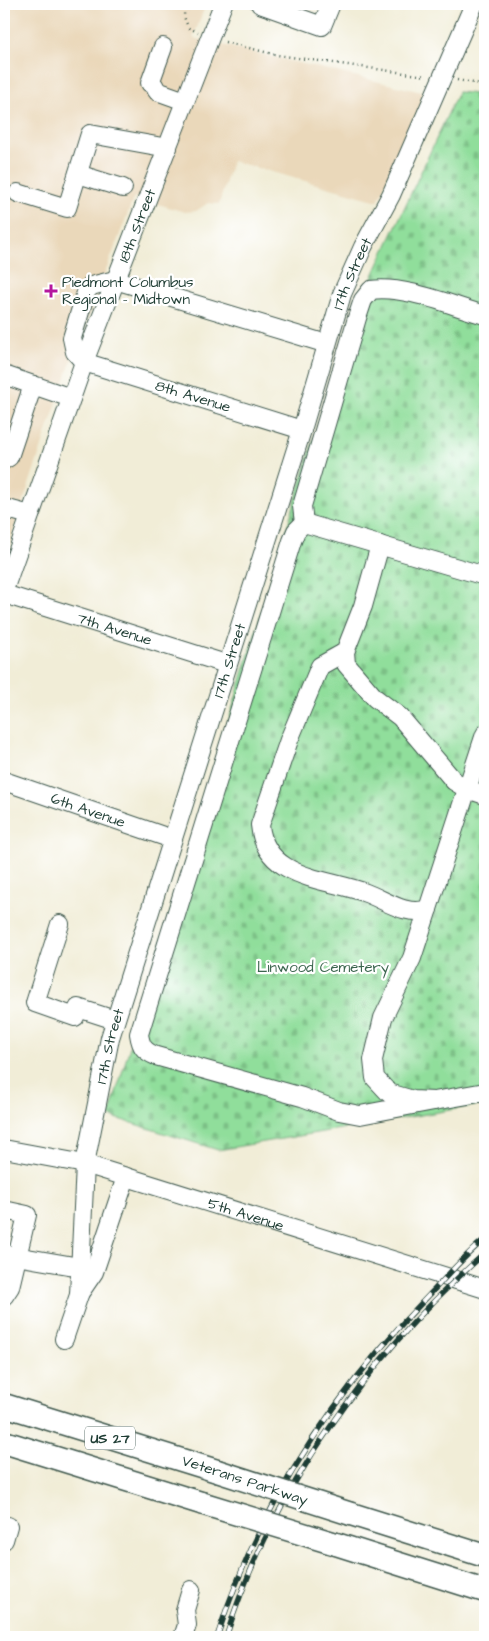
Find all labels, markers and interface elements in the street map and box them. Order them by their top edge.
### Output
street label: 18th Street [114,186,161,266]
street label: 17th Street [328,234,377,312]
place label: Piedmont Columbus Regional - Midtown [62,272,194,311]
marker: Piedmont Columbus Regional - Midtown [44,284,58,298]
street label: 8th Avenue [153,375,233,418]
street label: 7th Avenue [74,608,155,651]
street label: 17th Street [208,621,251,700]
street label: 6th Avenue [48,788,128,833]
park label: Linwood Cemetery [257,957,389,979]
street label: 17th Street [91,1006,130,1086]
street label: 5th Avenue [205,1193,287,1237]
road number: US 27 [85,1426,135,1450]
street label: Veterans Parkway [179,1450,311,1512]

